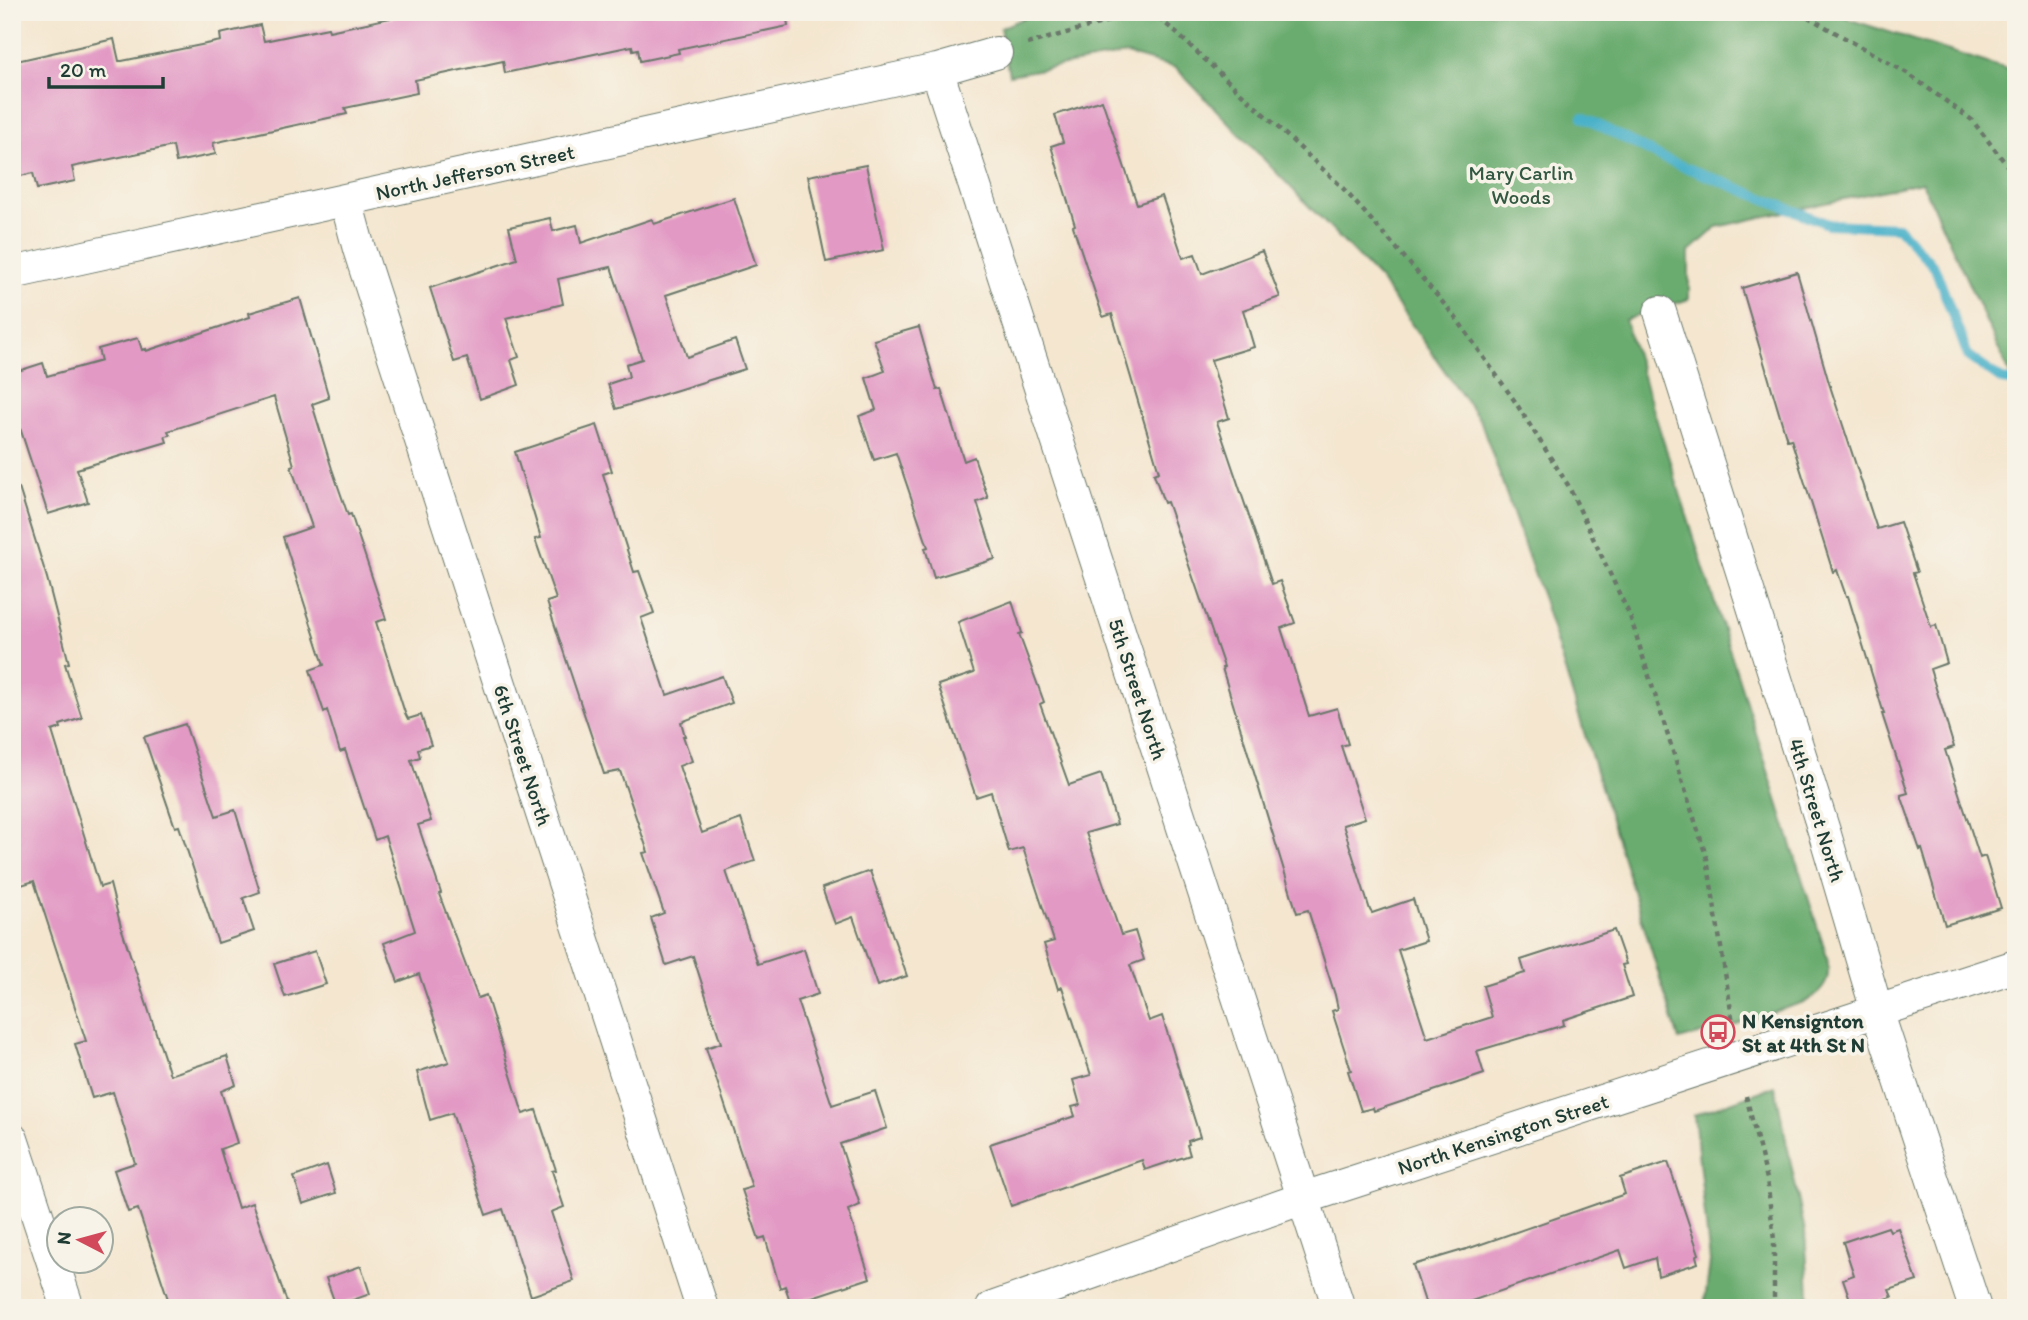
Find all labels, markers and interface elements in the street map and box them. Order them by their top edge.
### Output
scale bar [49,46,163,90]
text: 20 m [60,57,107,82]
street label: North Jefferson Street [373,139,577,205]
park label: Mary Carlin Woods [1469,160,1574,209]
street label: 5th Street North [1103,615,1173,763]
street label: 6th Street North [488,681,558,829]
street label: 4th Street North [1783,735,1851,885]
place label: N Kensignton St at 4th St N [1742,1008,1865,1057]
bus stop icon: N Kensignton St at 4th St N [1699,1013,1737,1051]
street label: North Kensington Street [1394,1088,1612,1180]
north arrow [46,1204,116,1274]
text: N [51,1231,76,1246]

